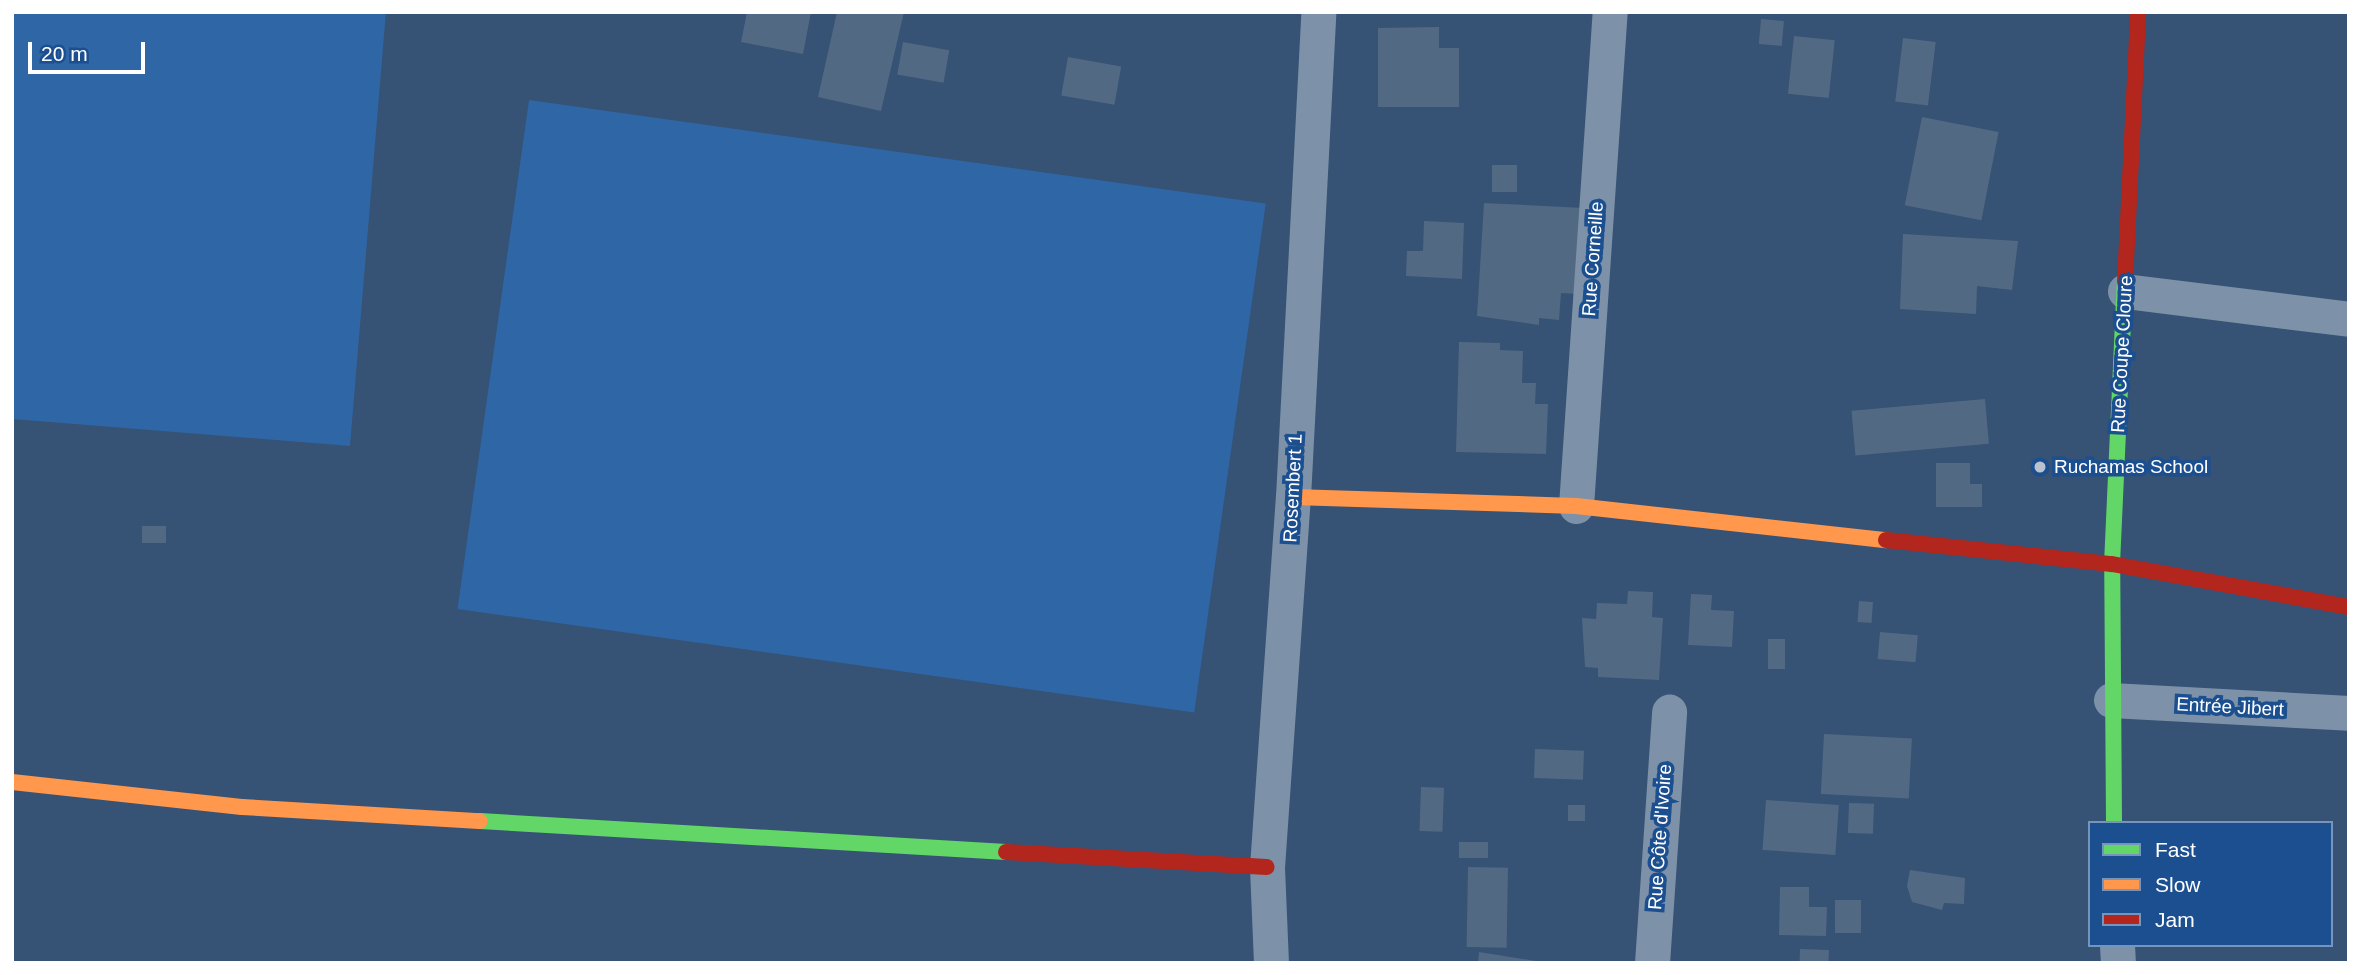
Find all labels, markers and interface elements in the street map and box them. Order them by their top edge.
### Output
scale bar [32,28,149,72]
text: 20 m [41,42,88,65]
street label: Rue Corneille [1578,201,1608,317]
street label: Rue Coupe Cloure [2106,275,2138,433]
street label: Rosembert 1 [1279,433,1307,543]
place label: Ruchamas School [2054,456,2208,478]
marker: Ruchamas School [2032,459,2048,475]
street label: Entrée Jibert [2176,693,2284,721]
street label: Rue Côte d'Ivoire [1644,763,1676,911]
legend [2088,821,2333,947]
text: Fast [2155,838,2196,861]
text: Slow [2155,873,2201,896]
text: Jam [2155,908,2195,931]

